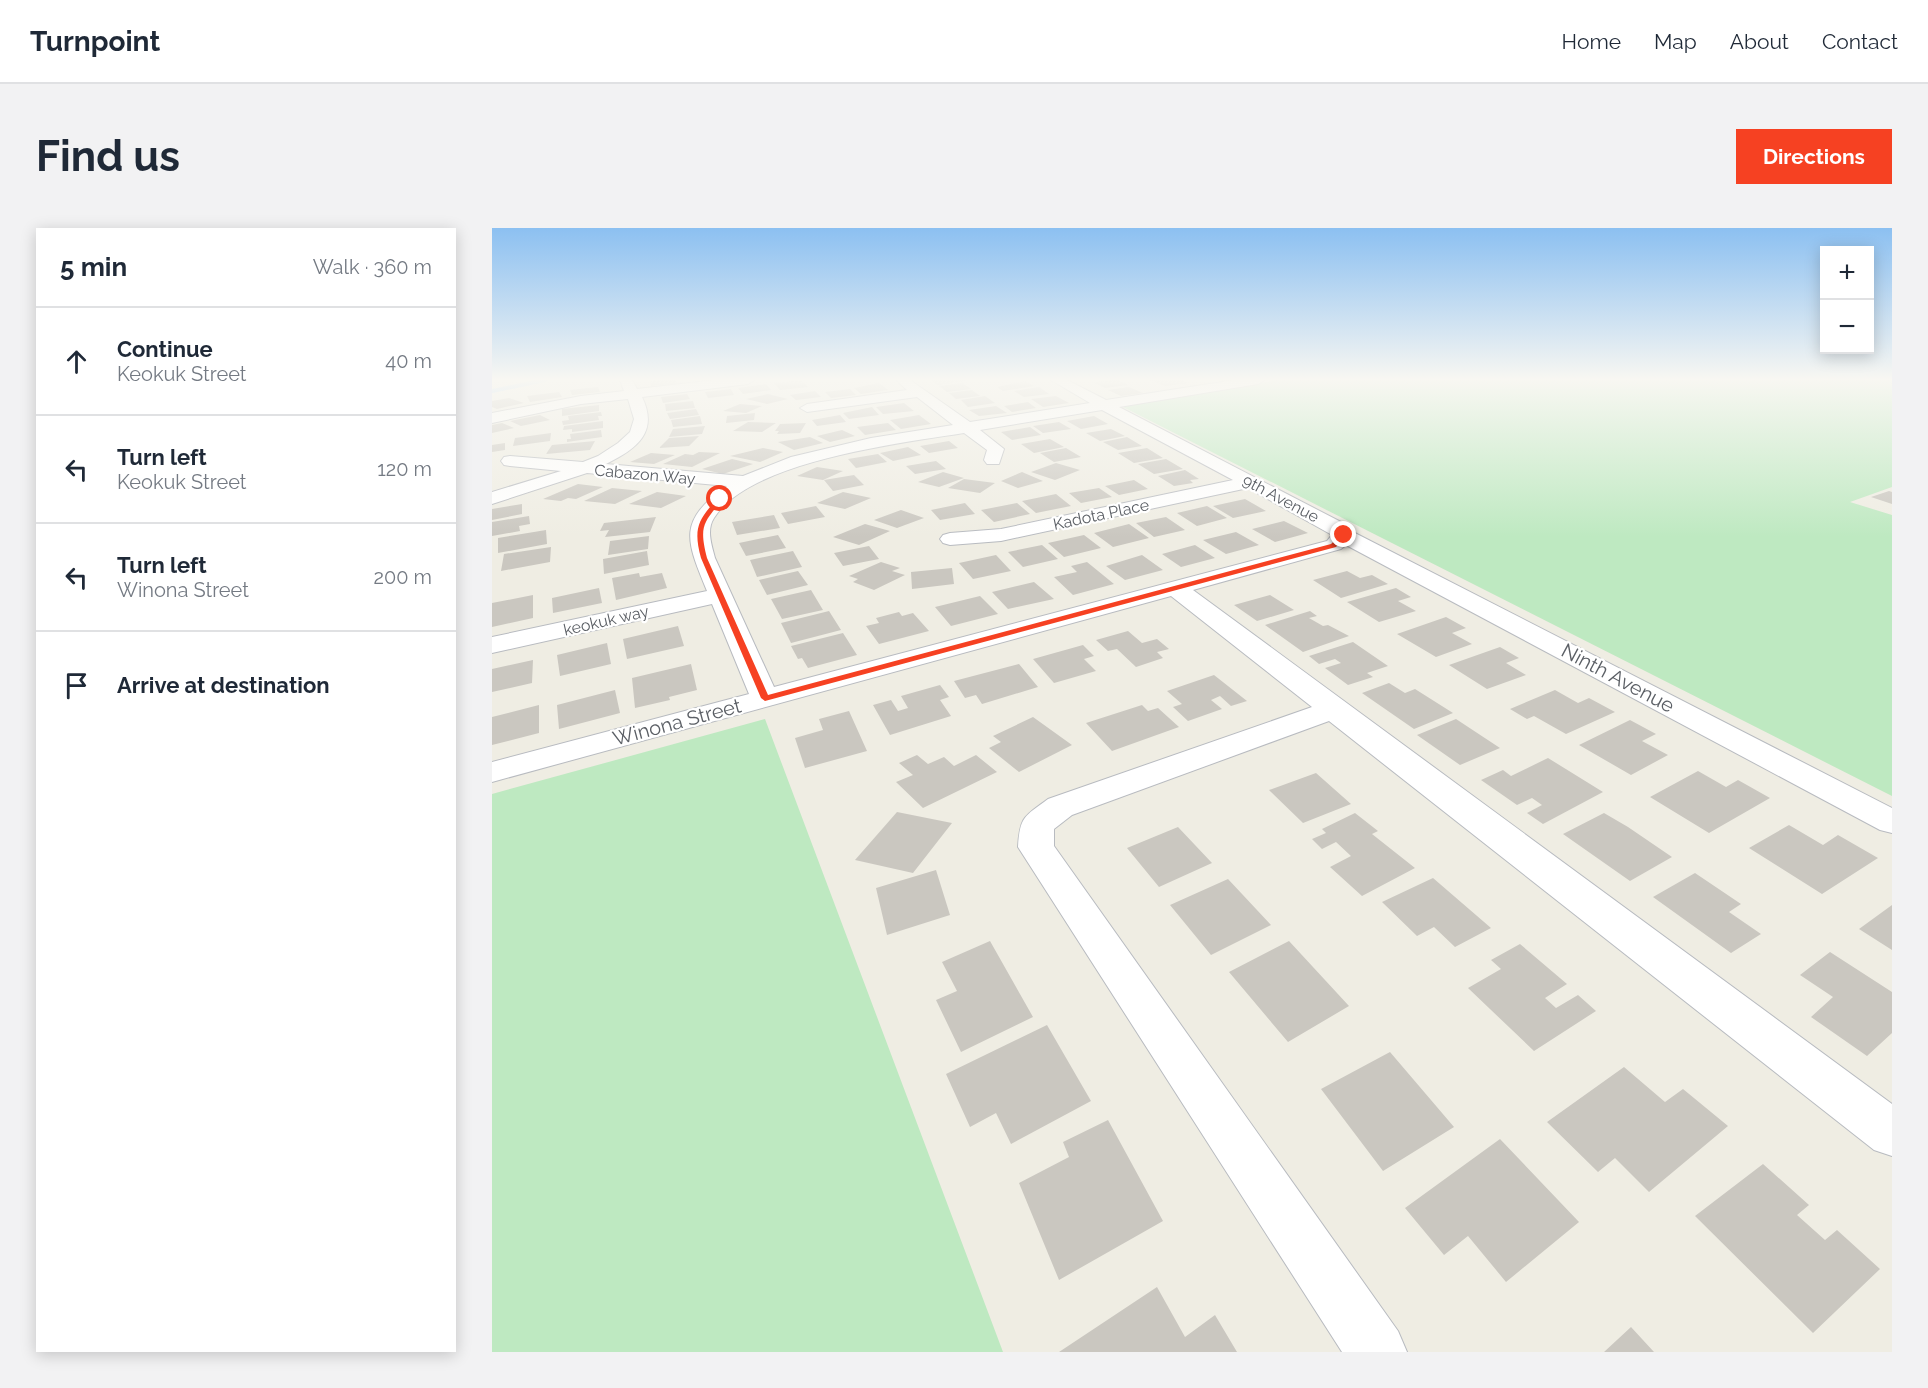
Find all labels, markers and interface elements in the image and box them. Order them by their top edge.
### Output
text: Turnpoint [30,25,160,58]
text: Home [1562,29,1621,54]
text: Map [1654,29,1697,54]
text: About [1730,29,1789,54]
text: Contact [1822,29,1898,54]
button: Directions [1736,129,1892,184]
text: Find us [36,132,180,181]
map controls [1820,246,1874,354]
button: + [1820,246,1874,300]
text: 5 min [60,252,127,282]
text: Walk · 360 m [313,255,432,279]
button: − [1820,300,1874,354]
text: Continue [117,336,213,362]
icon: ahead [60,345,93,378]
text: 40 m [385,349,432,373]
text: Keokuk Street [117,362,247,386]
text: Turn left [117,444,207,470]
icon: left [60,453,93,486]
text: 120 m [377,457,432,481]
street label: Cabazon Way [594,461,697,488]
text: Keokuk Street [117,470,247,494]
street label: 9th Avenue [1239,470,1322,526]
route start [706,485,732,511]
street label: Kadota Place [1051,495,1151,534]
route end [1330,521,1356,547]
text: Turn left [117,552,207,578]
icon: left [60,561,93,594]
text: 200 m [374,565,432,589]
text: Winona Street [117,578,249,602]
street label: keokuk way [562,601,651,640]
street label: Ninth Avenue [1557,638,1679,718]
icon: arrive [60,669,93,702]
text: Arrive at destination [117,672,330,698]
street label: Winona Street [610,693,744,751]

